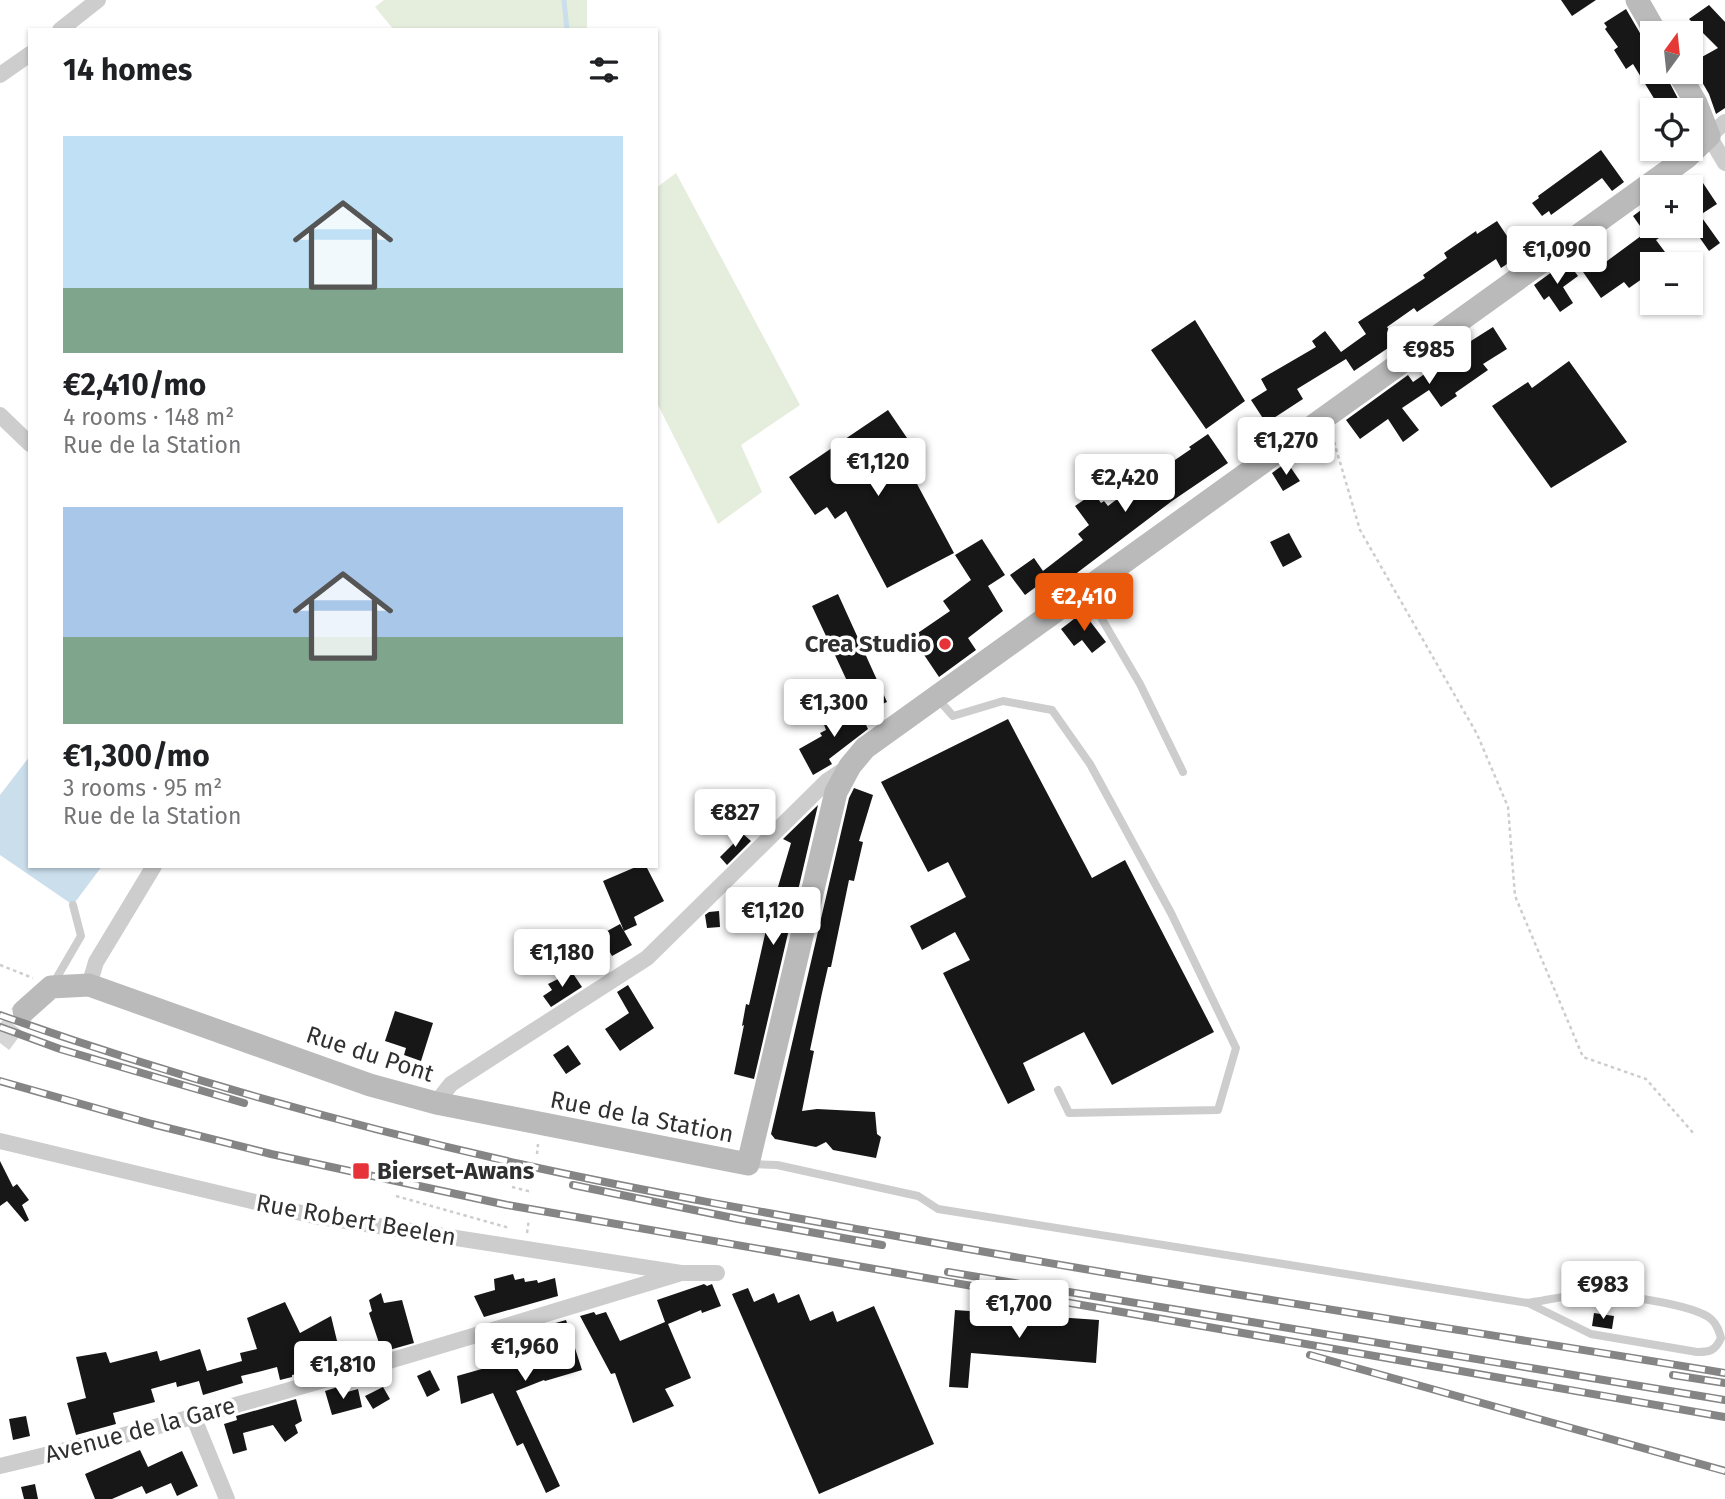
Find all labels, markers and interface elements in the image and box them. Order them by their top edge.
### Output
north arrow [1640,21,1703,84]
map controls [1640,21,1703,315]
icon: filters [585,51,623,89]
text: 14 homes [63,52,192,88]
button: locate [1640,98,1703,161]
button: + [1640,175,1703,238]
icon: home [280,182,406,308]
pin: €1,090 [1500,226,1614,286]
text: €1,090 [1523,235,1591,263]
button: − [1640,252,1703,315]
pin: €985 [1388,326,1470,386]
text: €985 [1403,335,1455,363]
text: €2,410/mo [63,367,206,403]
text: 4 rooms · 148 m² [63,403,234,431]
pin: €1,270 [1229,418,1343,477]
text: €1,270 [1254,426,1318,454]
text: Rue de la Station [63,431,241,459]
pin: €1,120 [821,438,935,498]
text: €1,120 [847,447,909,475]
pin: €2,420 [1068,454,1182,514]
text: €2,420 [1091,463,1159,491]
icon: home [280,553,406,679]
pin: €2,410 [1027,574,1141,633]
text: €2,410 [1051,582,1117,610]
place label: Crea Studio [805,630,931,658]
marker: Crea Studio [937,636,953,652]
pin: €1,300 [777,680,891,739]
text: €1,300 [800,688,868,716]
text: €1,300/mo [63,738,210,774]
text: 3 rooms · 95 m² [63,774,222,802]
pin: €827 [694,790,776,849]
text: €827 [711,798,759,826]
text: Rue de la Station [63,802,241,830]
pin: €1,120 [716,888,830,947]
text: €1,120 [742,896,804,924]
pin: €1,180 [505,930,619,989]
text: €1,180 [530,938,594,966]
street label: Rue du Pont [303,1020,438,1088]
street label: Rue de la Station [548,1085,736,1149]
place label: Bierset-Awans [377,1157,535,1185]
marker: Bierset-Awans [351,1161,371,1181]
street label: Rue Robert Beelen [254,1189,458,1251]
pin: €983 [1562,1262,1644,1321]
text: €983 [1577,1270,1629,1298]
pin: €1,700 [962,1280,1076,1340]
text: €1,700 [986,1289,1052,1317]
pin: €1,960 [468,1324,582,1383]
text: €1,960 [491,1332,559,1360]
pin: €1,810 [286,1342,400,1401]
text: €1,810 [310,1350,376,1378]
street label: Avenue de la Gare [42,1391,238,1469]

